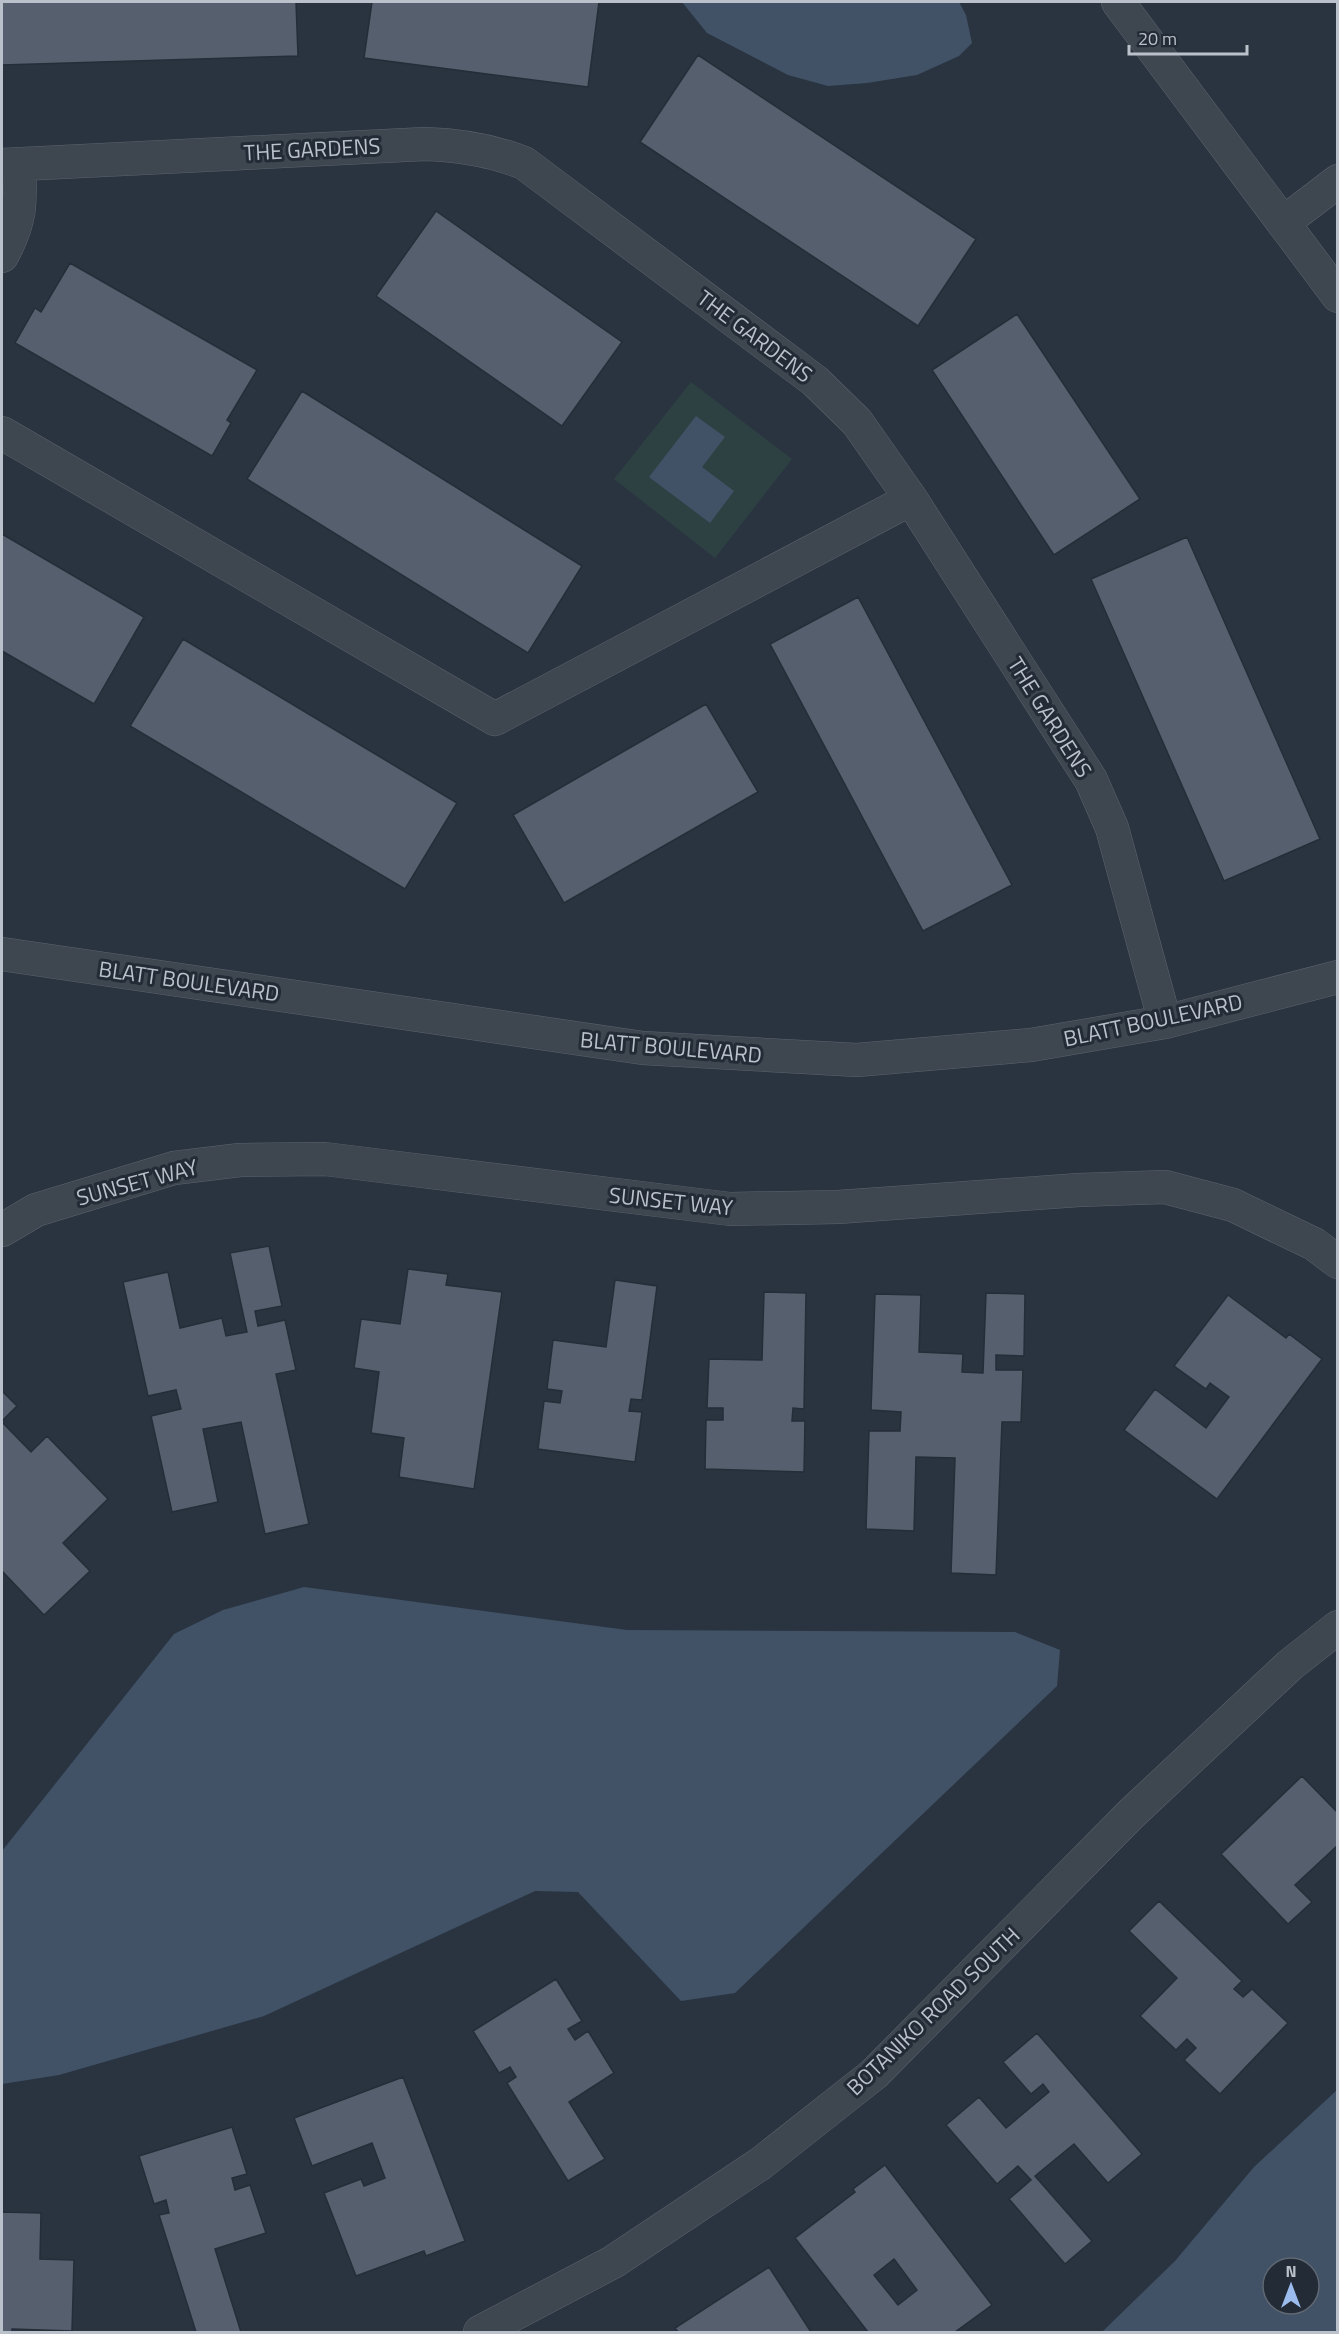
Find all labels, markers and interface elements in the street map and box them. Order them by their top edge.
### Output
scale bar [1129,18,1248,56]
text: 20 m [1138,25,1177,52]
street label: THE GARDENS [243,128,381,170]
street label: THE GARDENS [690,281,820,391]
street label: THE GARDENS [999,650,1101,784]
street label: BLATT BOULEVARD [96,951,282,1011]
street label: BLATT BOULEVARD [1060,984,1246,1056]
street label: BLATT BOULEVARD [579,1022,763,1072]
street label: SUNSET WAY [73,1149,202,1215]
street label: SUNSET WAY [607,1178,735,1224]
street label: BOTANIKO ROAD SOUTH [838,1919,1028,2103]
north arrow [1261,2256,1321,2316]
text: N [1285,2259,1297,2283]

